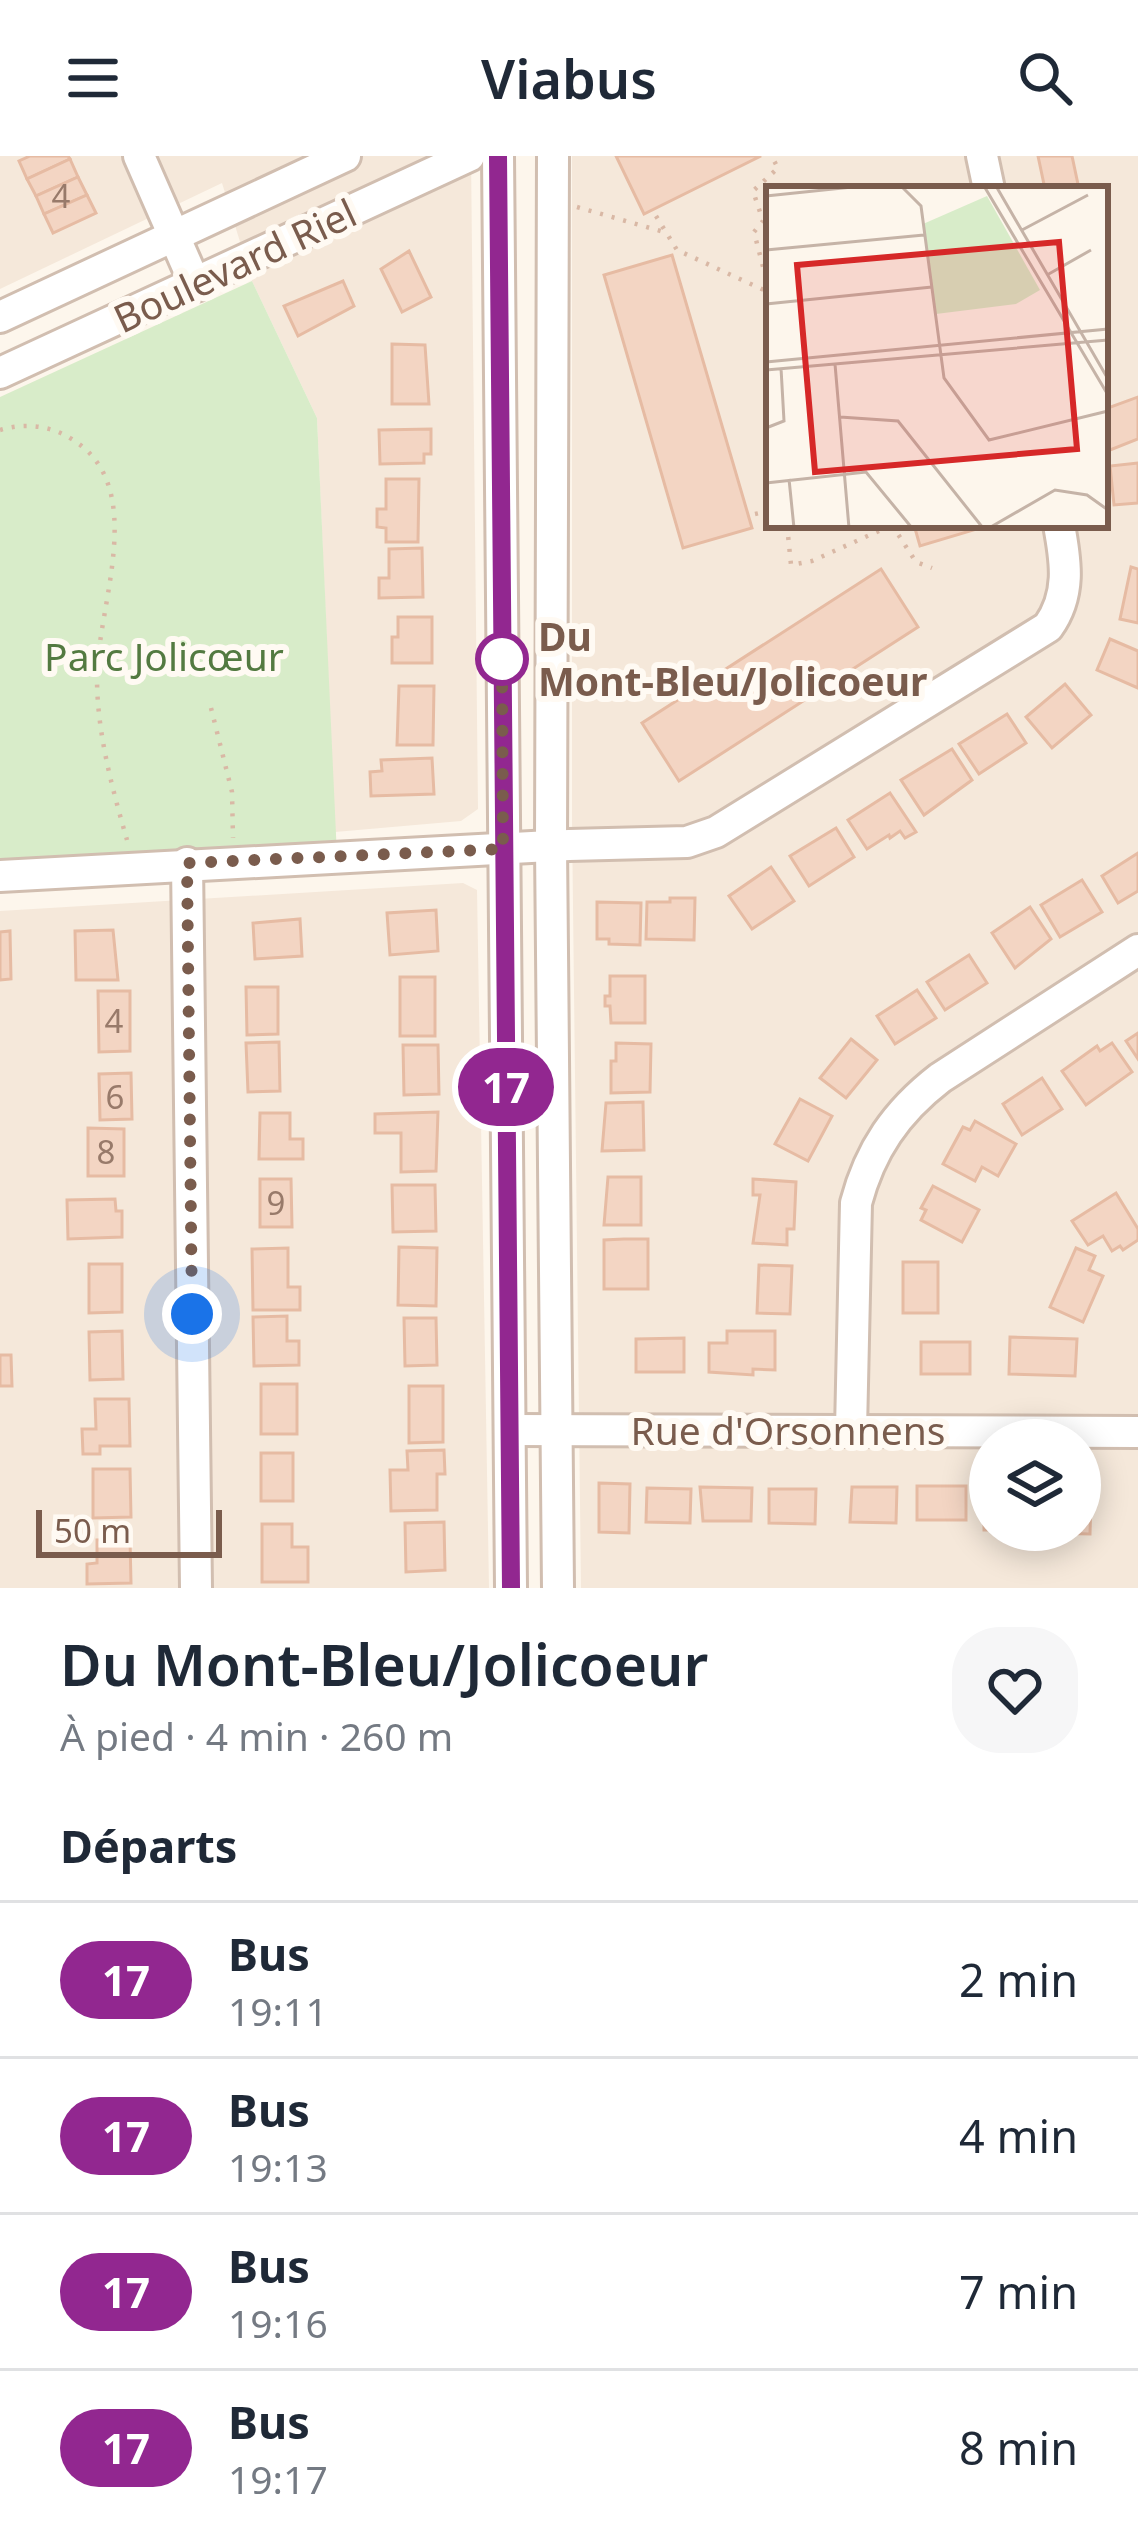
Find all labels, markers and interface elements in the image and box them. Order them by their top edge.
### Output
text: Viabus [481,41,657,115]
icon: menu [60,45,126,111]
icon: search [1012,45,1078,111]
house number: 4 [52,173,71,218]
street label: Boulevard Riel [105,185,364,344]
inset map [766,186,1108,528]
place label: Du Mont-Bleu/Jolicoeur [538,609,927,707]
park label: Parc Jolicœur [44,629,284,682]
marker: Du Mont-Bleu/Jolicoeur [477,634,527,684]
house number: 4 [105,998,124,1043]
line badge: 17 [452,1048,560,1126]
text: 17 [482,1058,530,1115]
house number: 6 [106,1074,124,1119]
house number: 8 [97,1129,115,1174]
house number: 9 [267,1180,285,1225]
your location [162,1284,222,1344]
street label: Rue d'Orsonnens [630,1403,946,1456]
map controls [969,1419,1101,1551]
button: layers [969,1419,1101,1551]
scale bar [36,1504,222,1557]
text: 50 m [54,1508,131,1553]
text: Du Mont-Bleu/Jolicoeur [60,1625,708,1703]
button: heart [952,1627,1078,1753]
text: À pied · 4 min · 260 m [60,1709,453,1762]
text: Départs [60,1815,237,1876]
text: Bus [228,1923,310,1984]
text: 2 min [959,1949,1078,2010]
text: 17 [102,1951,150,2008]
text: 19:11 [228,1984,328,2037]
text: Bus [228,2079,310,2140]
text: 4 min [959,2105,1078,2166]
text: 17 [102,2107,150,2164]
text: 19:13 [228,2140,328,2193]
text: Bus [228,2235,310,2296]
text: 7 min [959,2261,1078,2322]
text: 17 [102,2263,150,2320]
text: 19:16 [228,2296,328,2349]
text: Bus [228,2391,310,2452]
text: 8 min [959,2417,1078,2478]
text: 17 [102,2419,150,2476]
text: 19:17 [228,2452,328,2505]

